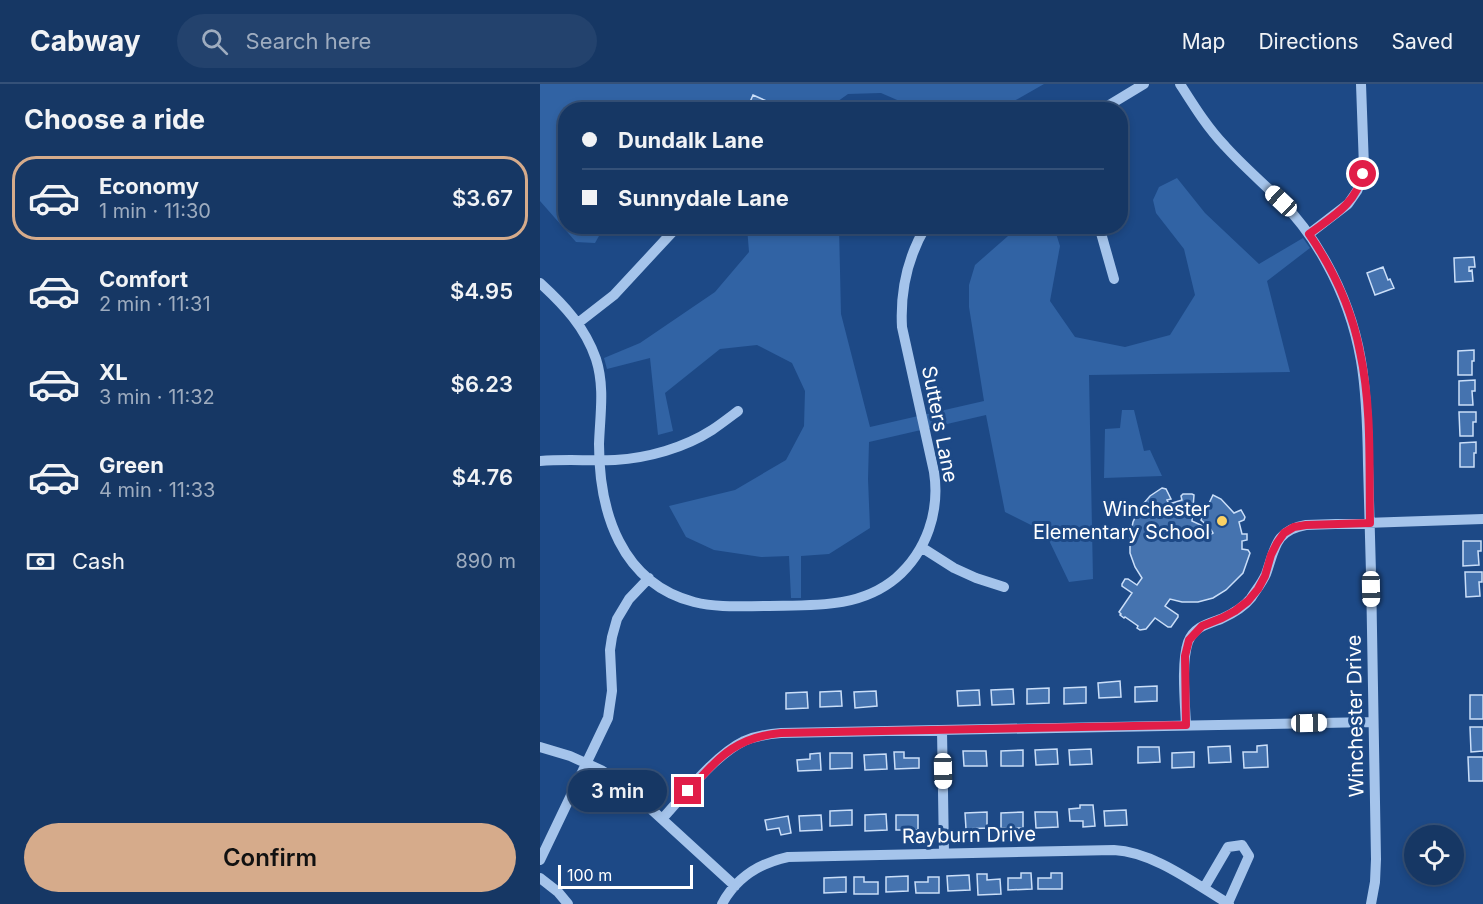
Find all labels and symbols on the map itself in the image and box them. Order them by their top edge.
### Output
route start [1349,160,1376,187]
car [1262,182,1300,220]
street label: Sutters Lane [917,364,963,484]
place label: Winchester Elementary School [1033,497,1210,544]
marker: Winchester Elementary School [1215,514,1229,528]
car [1362,571,1380,607]
street label: Winchester Drive [1342,634,1368,798]
car [1291,714,1327,732]
car [934,753,952,789]
callout: 3 min [568,770,667,812]
route end [674,777,701,804]
street label: Rayburn Drive [902,822,1036,848]
scale bar [558,862,693,890]

